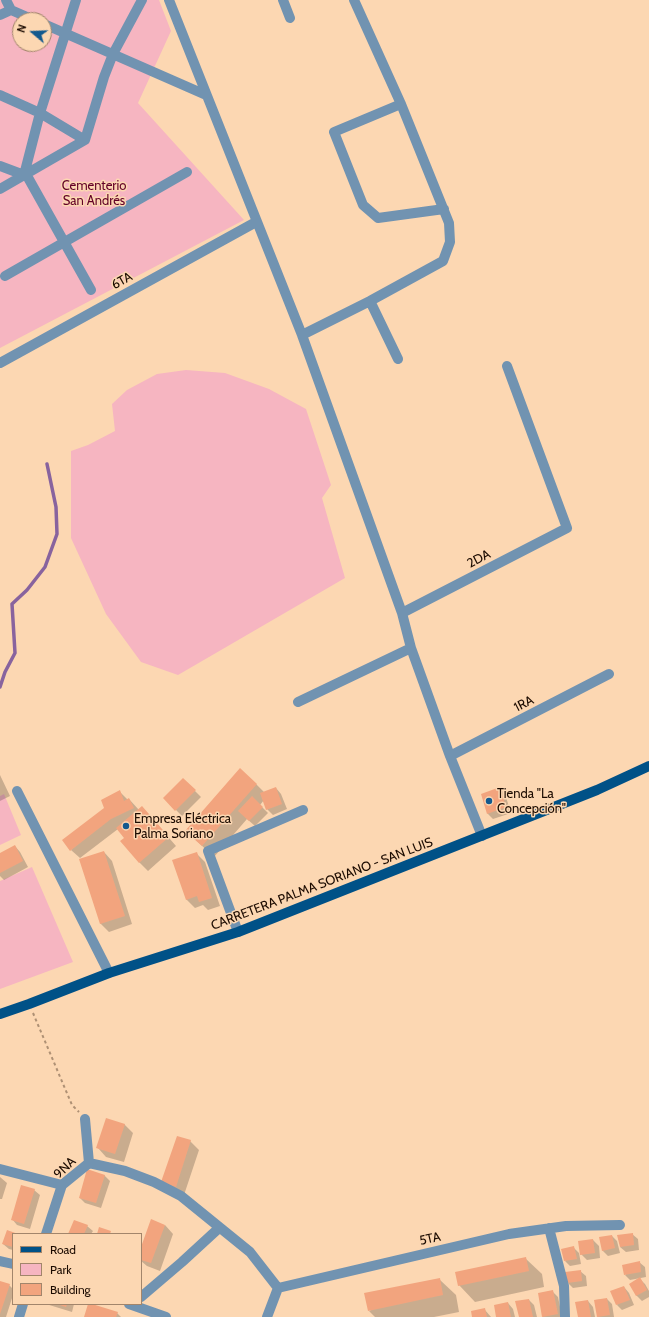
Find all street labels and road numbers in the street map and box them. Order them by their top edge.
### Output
street label: 6TA [109,269,135,293]
street label: 2DA [465,547,493,571]
street label: 1RA [512,692,536,716]
street label: CARRETERA PALMA SORIANO - SAN LUIS [209,834,435,934]
street label: 9NA [51,1154,79,1182]
street label: 5TA [418,1229,442,1249]

